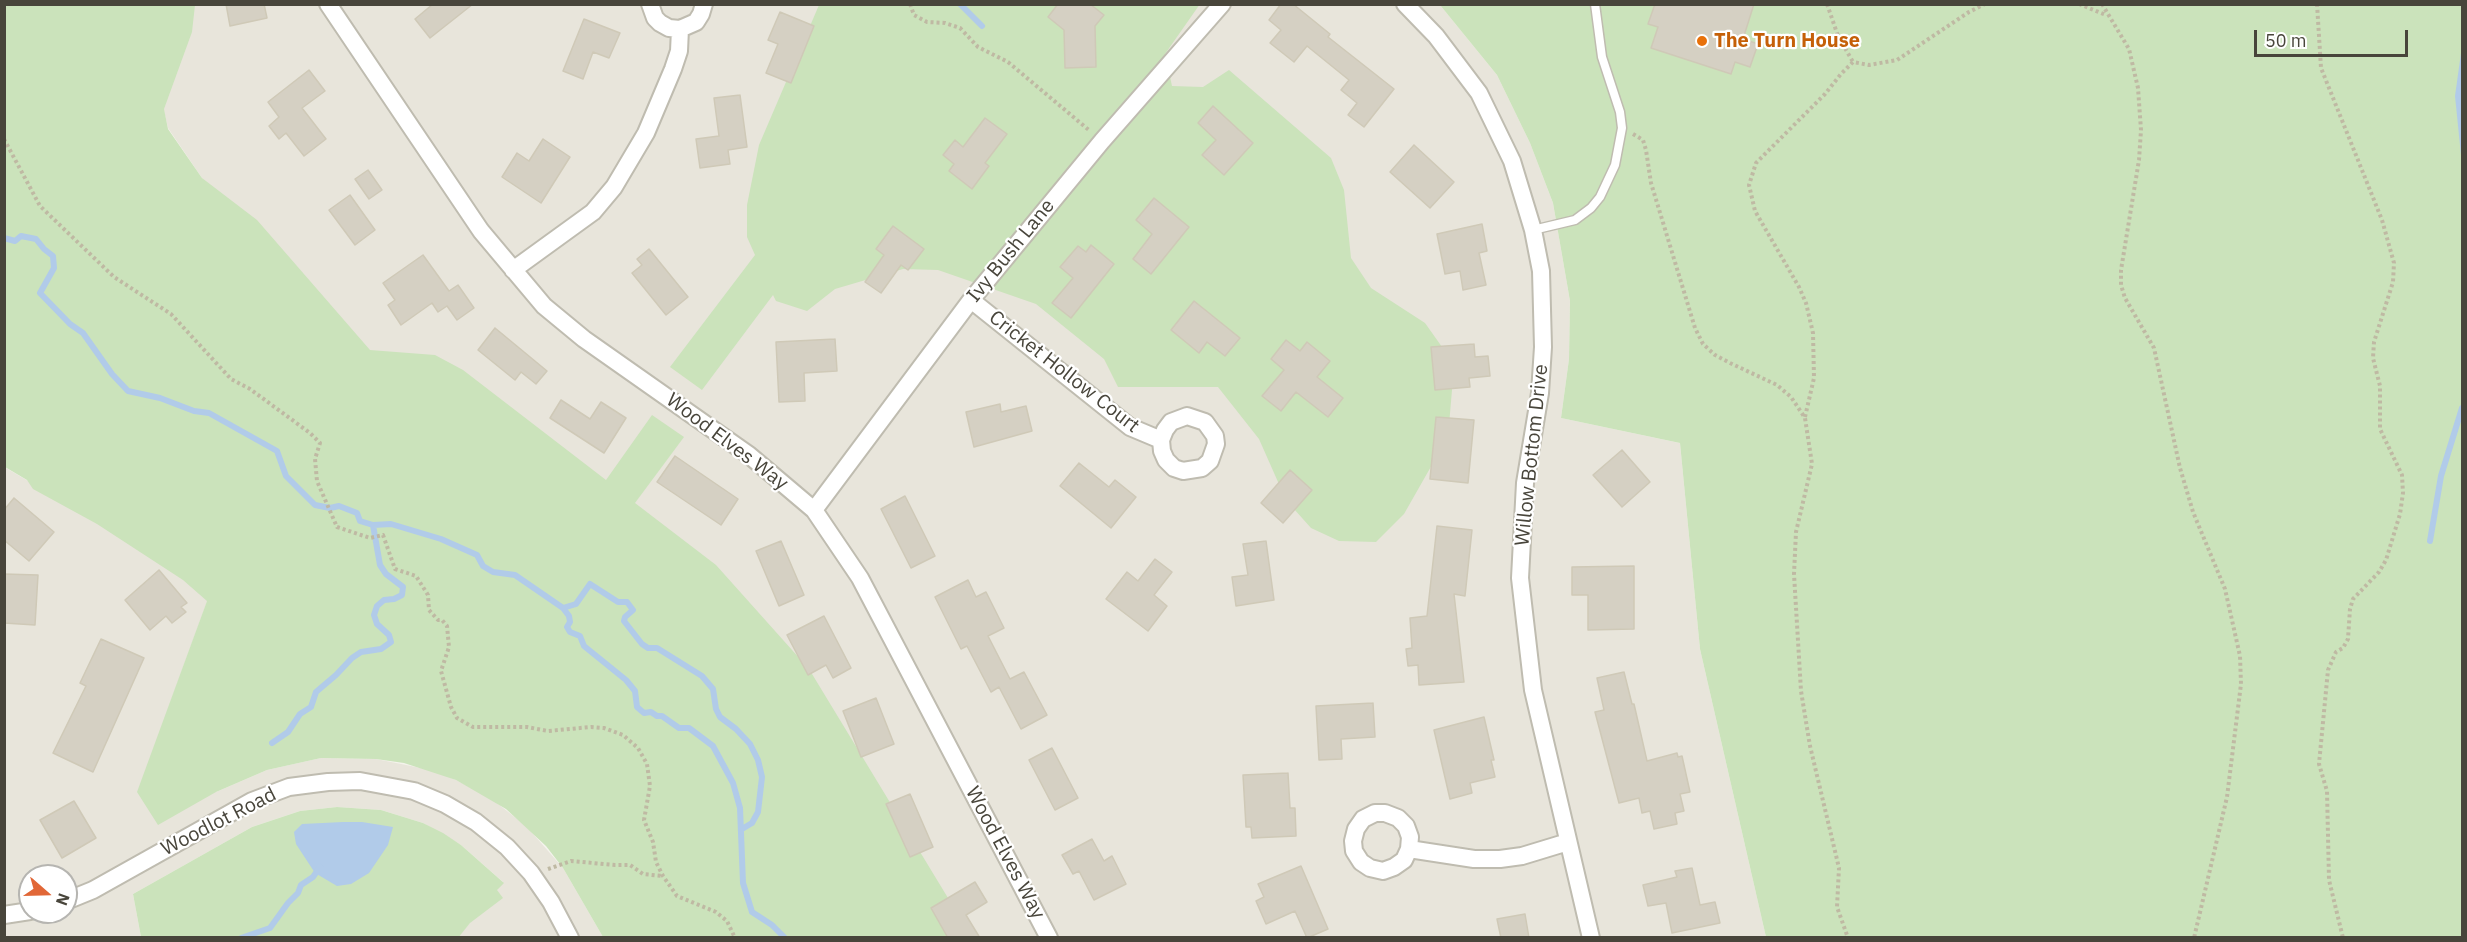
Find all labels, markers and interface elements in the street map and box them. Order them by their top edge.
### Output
scale bar [2257,18,2412,56]
place label: The Turn House [1714,29,1860,53]
text: 50 m [2265,29,2307,52]
marker: The Turn House [1695,34,1709,48]
street label: Ivy Bush Lane [962,195,1060,307]
street label: Cricket Hollow Court [984,306,1144,438]
street label: Willow Bottom Drive [1511,363,1553,547]
street label: Wood Elves Way [661,388,793,496]
street label: Woodlot Road [157,783,281,861]
street label: Wood Elves Way [960,783,1050,923]
north arrow [18,864,78,924]
text: N [52,891,74,908]

